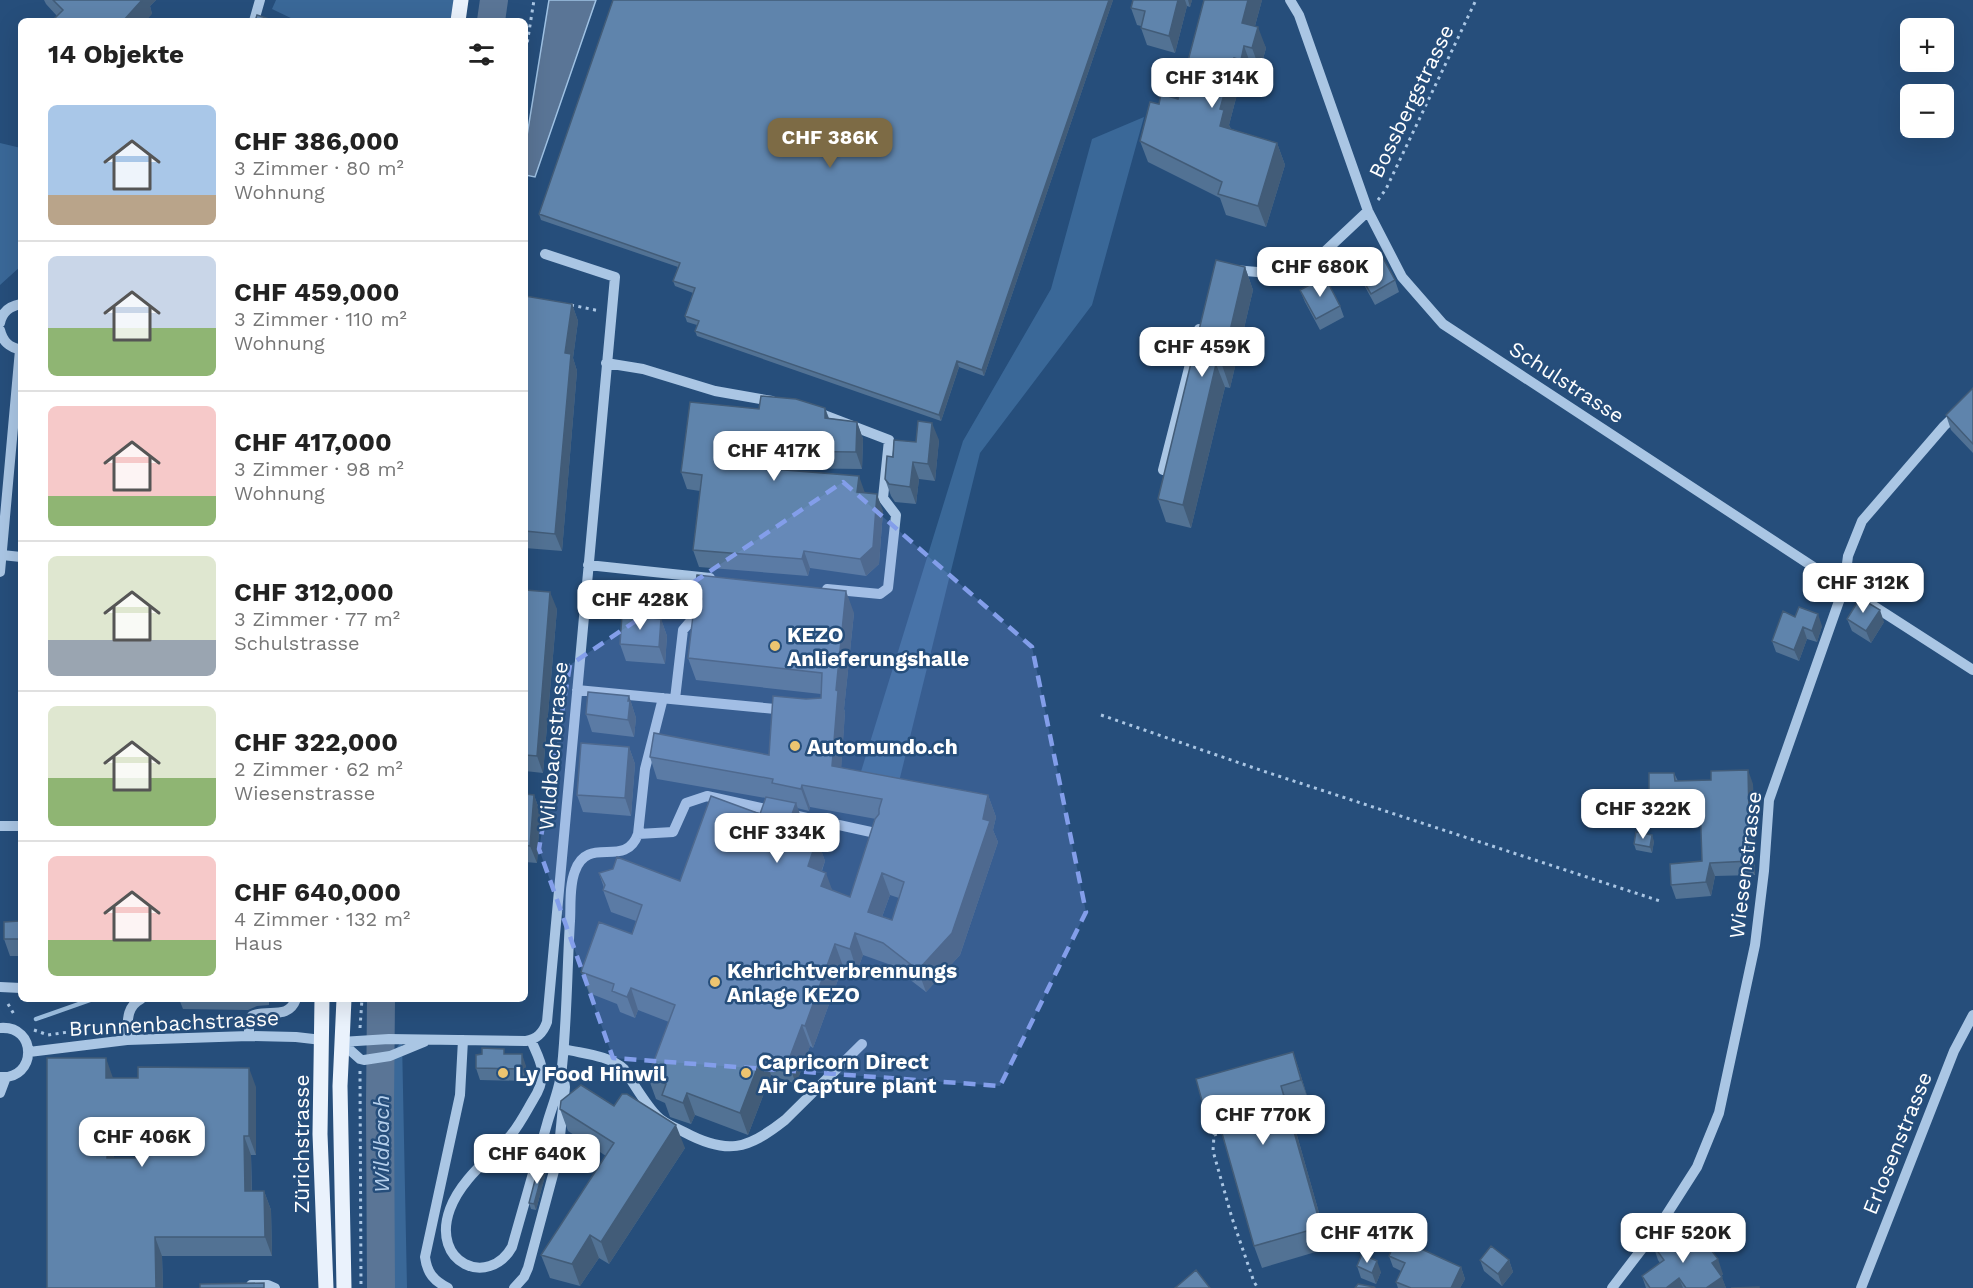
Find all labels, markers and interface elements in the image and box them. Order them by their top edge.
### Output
map controls [1900,18,1954,138]
button: + [1900,18,1954,72]
street label: Bossbergstrasse [1363,20,1459,182]
icon: filters [465,38,498,71]
text: 14 Objekte [48,39,184,69]
pin: CHF 314K [1150,58,1274,109]
text: CHF 314K [1165,65,1259,89]
button: − [1900,84,1954,138]
pin: CHF 386K [768,118,892,169]
text: CHF 386K [782,125,878,149]
text: CHF 386,000 [234,126,399,156]
icon: home [96,129,168,201]
text: 3 Zimmer · 80 m² [234,156,404,180]
text: Wohnung [234,180,325,204]
pin: CHF 680K [1258,247,1382,298]
text: CHF 680K [1271,254,1369,278]
text: CHF 459,000 [234,277,399,307]
icon: home [96,280,168,352]
text: 3 Zimmer · 110 m² [234,307,407,331]
pin: CHF 459K [1140,327,1264,378]
text: Wohnung [234,331,325,355]
text: CHF 459K [1154,334,1251,358]
street label: Schulstrasse [1505,336,1629,428]
text: CHF 417,000 [234,427,392,457]
icon: home [96,430,168,502]
pin: CHF 417K [712,431,836,482]
text: CHF 417K [727,438,821,462]
text: 3 Zimmer · 98 m² [234,457,404,481]
text: Wohnung [234,481,325,505]
pin: CHF 312K [1801,563,1925,614]
text: CHF 312K [1817,570,1909,594]
text: CHF 312,000 [234,577,394,607]
icon: home [96,580,168,652]
pin: CHF 428K [578,580,702,631]
text: CHF 428K [591,587,689,611]
text: 3 Zimmer · 77 m² [234,607,400,631]
place label: KEZO Anlieferungshalle [787,622,969,671]
text: Schulstrasse [234,631,360,655]
marker: KEZO Anlieferungshalle [768,639,782,653]
street label: Wildbachstrasse [533,661,573,831]
text: CHF 322,000 [234,727,398,757]
icon: home [96,730,168,802]
place label: Automundo.ch [807,734,958,759]
marker: Automundo.ch [788,739,802,753]
text: 2 Zimmer · 62 m² [234,757,403,781]
text: Wiesenstrasse [234,781,375,805]
pin: CHF 322K [1581,789,1705,840]
street label: Wiesenstrasse [1724,790,1766,940]
text: CHF 322K [1595,796,1691,820]
pin: CHF 334K [715,813,839,864]
text: CHF 334K [729,820,825,844]
text: CHF 640,000 [234,877,401,907]
icon: home [96,880,168,952]
text: 4 Zimmer · 132 m² [234,907,410,931]
text: Haus [234,931,283,955]
place label: Kehrichtverbrennungs Anlage KEZO [727,958,957,1007]
marker: Kehrichtverbrennungs Anlage KEZO [708,975,722,989]
street label: Brunnenbachstrasse [68,1005,280,1041]
place label: Capricorn Direct Air Capture plant [758,1049,936,1098]
place label: Ly Food Hinwil [515,1061,666,1086]
marker: Ly Food Hinwil [496,1066,510,1080]
marker: Capricorn Direct Air Capture plant [739,1066,753,1080]
street label: Erlosenstrasse [1857,1068,1937,1218]
street label: Zürichstrasse [289,1075,314,1213]
water label: Wildbach [369,1095,394,1193]
pin: CHF 770K [1201,1095,1325,1146]
text: CHF 770K [1215,1102,1311,1126]
pin: CHF 406K [80,1117,204,1168]
text: CHF 406K [93,1124,191,1148]
pin: CHF 640K [475,1134,599,1185]
text: CHF 640K [488,1141,586,1165]
pin: CHF 417K [1305,1213,1429,1264]
pin: CHF 520K [1621,1213,1745,1264]
text: CHF 417K [1320,1220,1414,1244]
text: CHF 520K [1635,1220,1731,1244]

